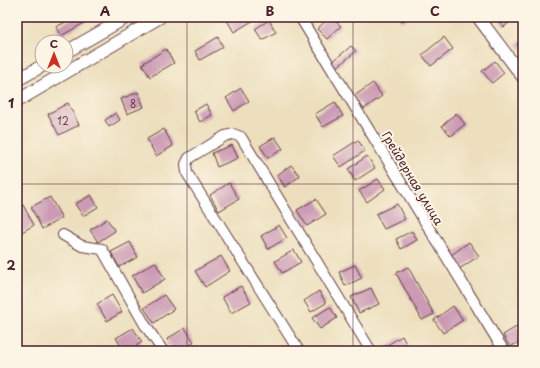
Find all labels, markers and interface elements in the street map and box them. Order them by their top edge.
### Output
text: A [100,1,110,20]
text: B [266,1,275,20]
text: C [430,1,440,20]
north arrow [34,34,74,74]
text: С [50,35,58,52]
text: 1 [8,93,14,112]
house number: 8 [130,96,136,111]
house number: 12 [57,113,69,128]
street label: Грейдерная улица [378,128,448,229]
text: 2 [6,255,16,274]

